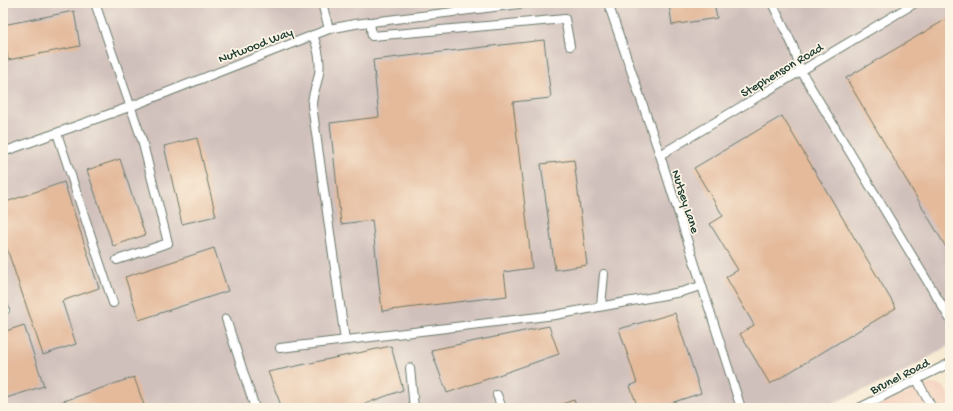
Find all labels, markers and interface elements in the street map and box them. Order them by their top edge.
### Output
street label: Nutwood Way [216,25,296,67]
street label: Stephenson Road [738,40,827,102]
street label: Nutsey Lane [667,168,702,236]
street label: Brunel Road [867,355,934,399]

